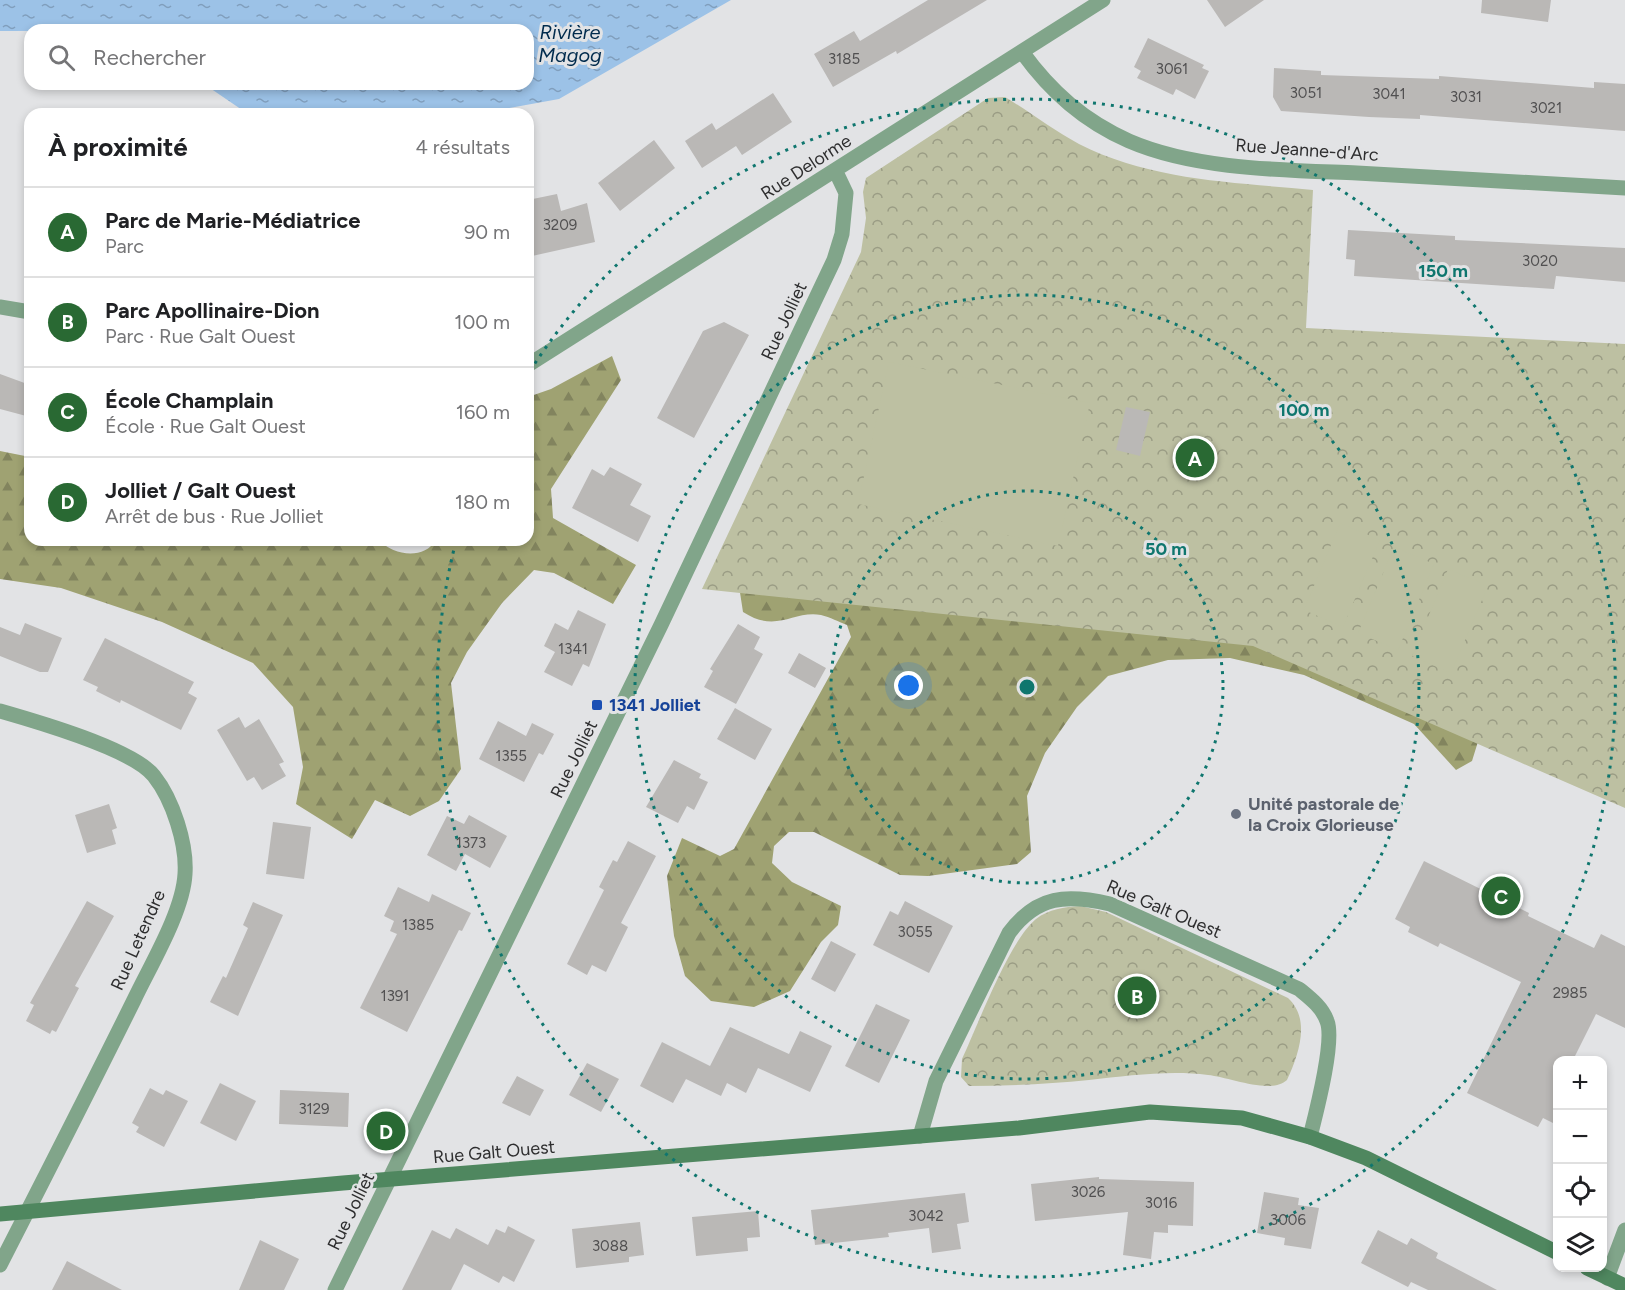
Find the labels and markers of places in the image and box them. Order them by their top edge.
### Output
pin: A [1176,436,1214,480]
centre of rings [1017,677,1037,697]
place label: 1341 Jolliet [609,694,701,716]
marker: 1341 Jolliet [590,698,604,712]
place label: Unité pastorale de la Croix Glorieuse [1248,793,1399,836]
marker: Unité pastorale de la Croix Glorieuse [1229,807,1243,821]
pin: C [1482,874,1520,918]
pin: B [1118,974,1156,1018]
pin: D [366,1108,406,1154]

